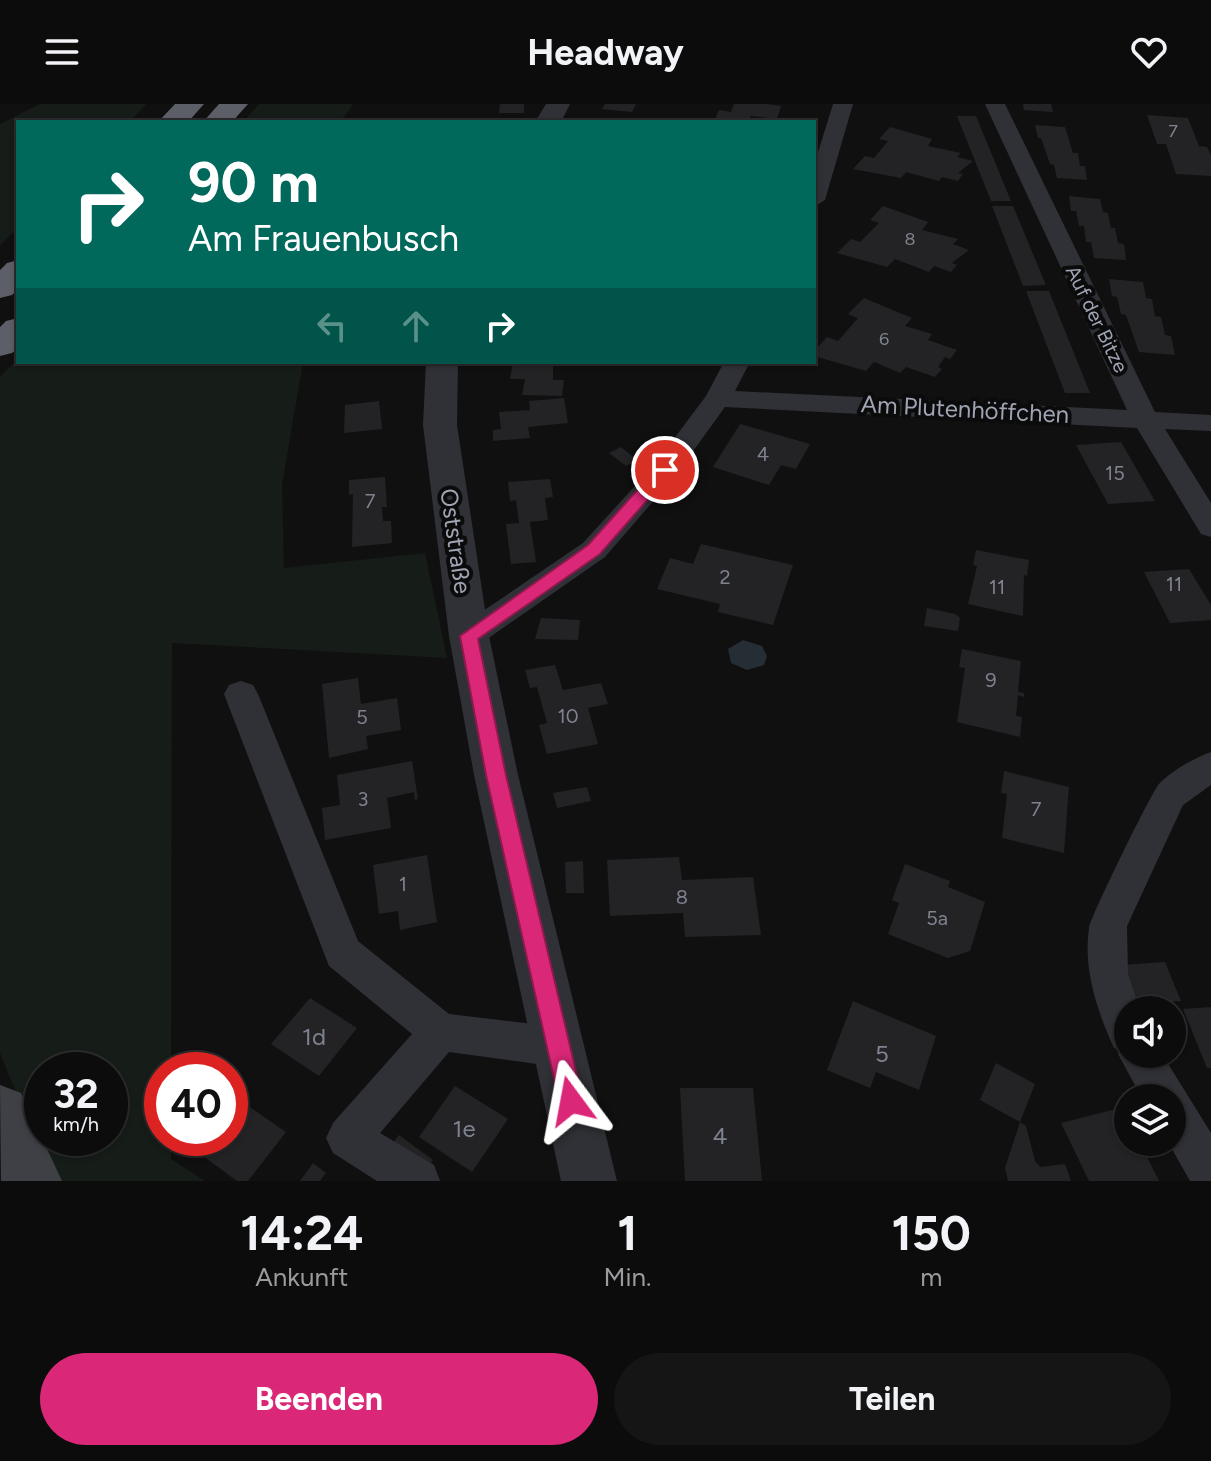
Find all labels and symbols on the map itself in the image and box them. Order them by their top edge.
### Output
house number: 7 [1168,120,1178,142]
house number: 8 [904,228,916,250]
street label: Auf der Bitze [1061,261,1133,377]
house number: 6 [879,328,889,350]
street label: Am Plutenhöffchen [860,389,1070,429]
pin [631,436,699,504]
house number: 4 [757,442,769,466]
house number: 15 [1105,461,1125,485]
street label: Oststraße [434,486,478,596]
house number: 7 [365,489,376,513]
house number: 2 [719,565,731,589]
house number: 11 [1166,572,1182,596]
house number: 11 [989,575,1005,599]
house number: 9 [985,668,997,692]
house number: 10 [557,704,579,728]
house number: 5 [356,705,368,729]
house number: 3 [358,787,368,811]
house number: 7 [1031,797,1042,821]
house number: 1 [399,872,407,896]
house number: 8 [676,885,688,909]
house number: 5a [926,906,948,930]
house number: 1d [302,1022,326,1051]
house number: 5 [875,1039,889,1068]
speed limit sign: 40 [144,1052,248,1156]
position arrow [529,1059,613,1143]
house number: 1e [452,1114,476,1143]
house number: 4 [713,1121,728,1150]

